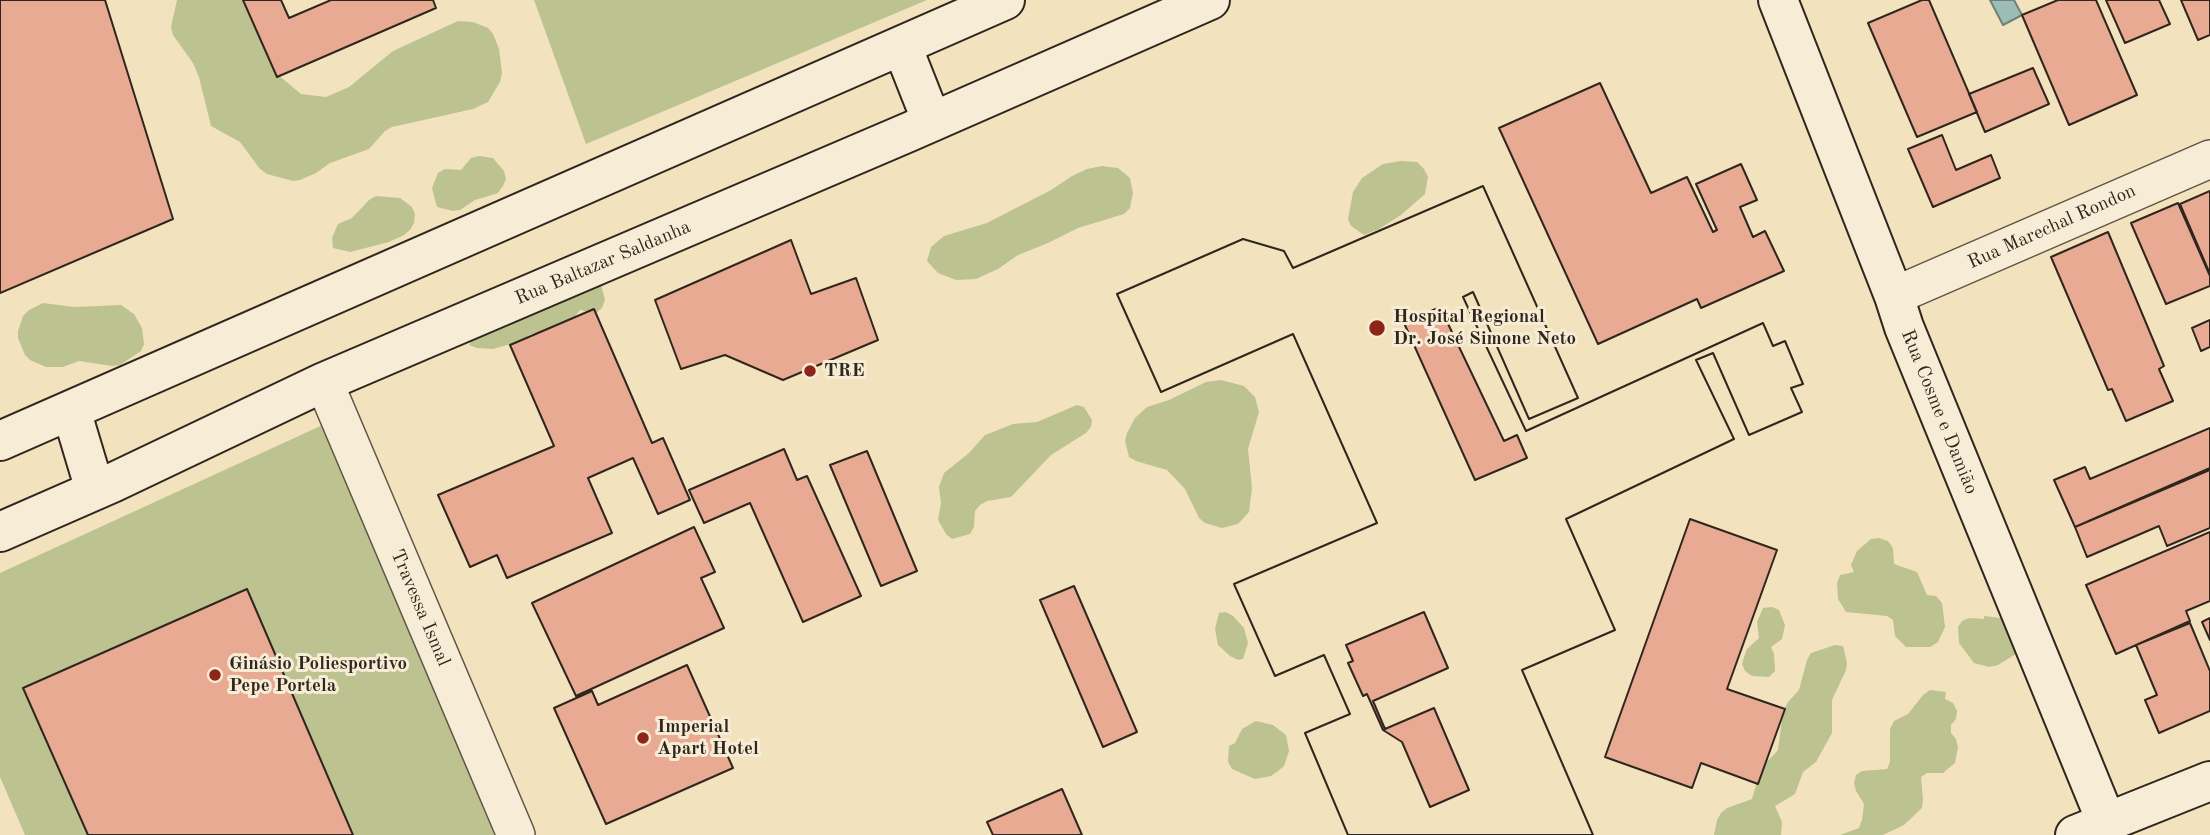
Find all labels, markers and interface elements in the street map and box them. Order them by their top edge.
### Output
street label: Rua Marechal Rondon [1964,180,2140,274]
street label: Rua Baltazar Saldanha [512,216,694,310]
place label: Hospital Regional Dr. José Simone Neto [1393,306,1576,350]
marker: Hospital Regional Dr. José Simone Neto [1367,318,1387,338]
street label: Rua Cosme e Damião [1896,326,1982,498]
place label: TRE [824,360,865,382]
marker: TRE [802,363,818,379]
street label: Travessa Ismal [385,546,455,670]
place label: Ginásio Poliesportivo Pepe Portela [229,653,407,697]
marker: Ginásio Poliesportivo Pepe Portela [207,667,223,683]
place label: Imperial Apart Hotel [657,716,759,760]
marker: Imperial Apart Hotel [635,730,651,746]

